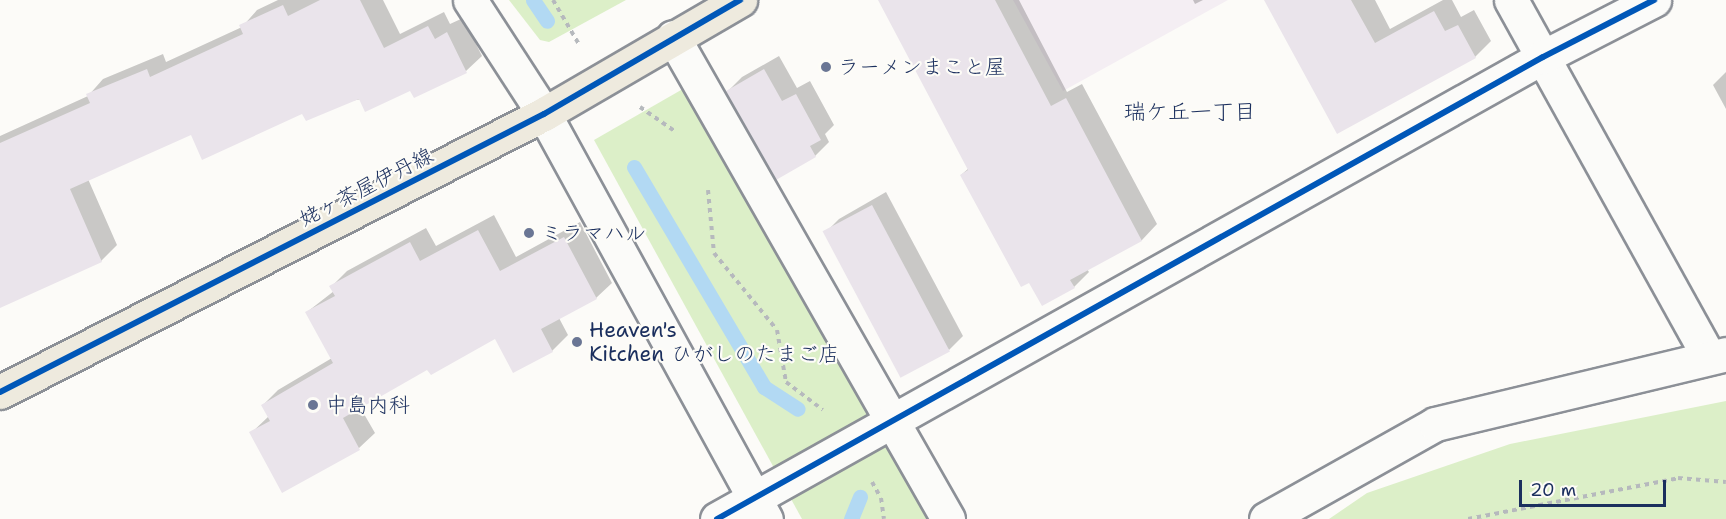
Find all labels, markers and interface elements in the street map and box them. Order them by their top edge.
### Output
place label: ラーメンまこと屋 [838,54,1006,80]
marker: ラーメンまこと屋 [819,60,833,74]
district label: 瑞ケ丘一丁目 [1124,99,1256,125]
street label: 姥ヶ茶屋伊丹線 [295,142,437,232]
place label: ミラマハル [541,220,646,246]
marker: ミラマハル [522,226,536,240]
place label: Heaven's Kitchen ひがしのたまご店 [589,317,839,367]
marker: Heaven's Kitchen ひがしのたまご店 [570,335,584,349]
place label: 中島内科 [326,392,410,418]
marker: 中島内科 [304,396,322,414]
scale bar [1522,468,1669,506]
text: 20 m [1530,478,1576,502]

